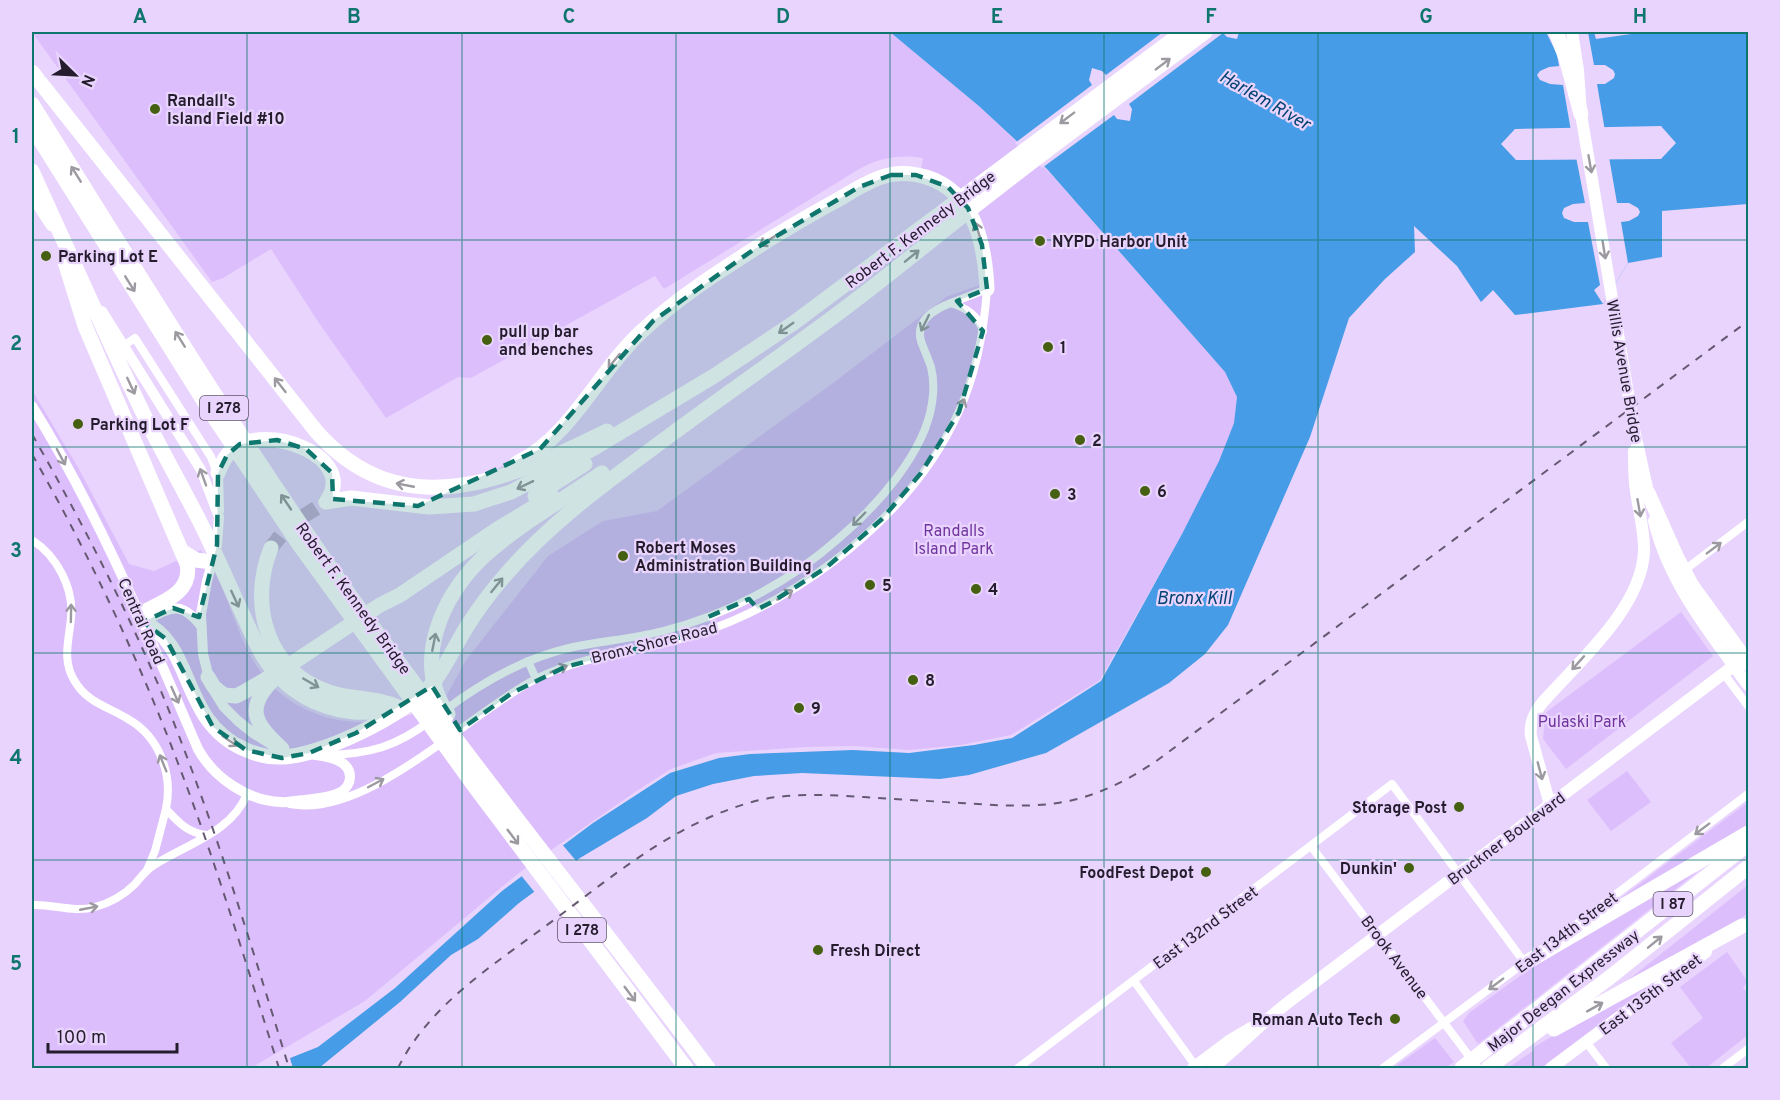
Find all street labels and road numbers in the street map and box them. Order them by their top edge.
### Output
street label: Robert F. Kennedy Bridge [842,168,1000,294]
street label: Willis Avenue Bridge [1601,298,1645,445]
road number: I 278 [200,396,248,420]
street label: Robert F. Kennedy Bridge [290,519,414,679]
street label: Central Road [112,575,168,668]
street label: Bronx Shore Road [589,619,720,669]
street label: Bruckner Boulevard [1444,789,1570,890]
street label: East 132nd Street [1150,883,1263,975]
street label: East 134th Street [1512,889,1622,979]
road number: I 87 [1654,892,1692,916]
street label: Brook Avenue [1355,912,1431,1004]
road number: I 278 [558,918,606,942]
street label: Major Deegan Expressway [1484,926,1644,1057]
street label: East 135th Street [1596,951,1706,1041]

